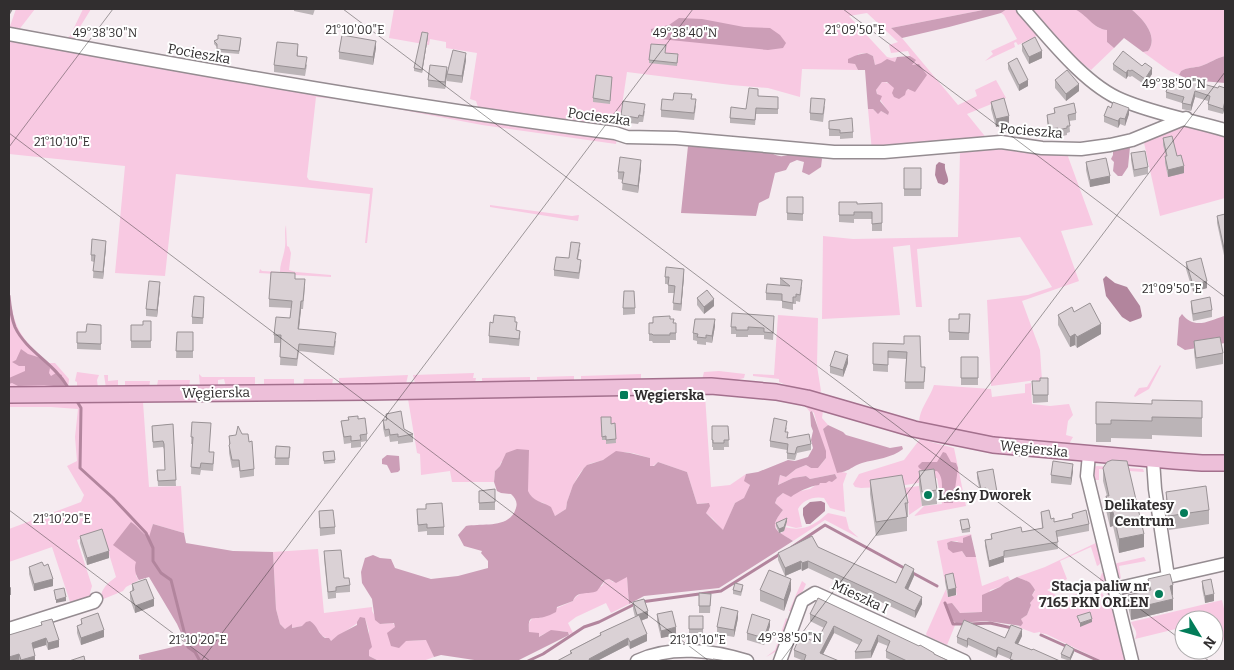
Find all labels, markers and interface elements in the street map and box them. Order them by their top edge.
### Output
text: 21°10'00"E [326,23,384,37]
text: 21°09'50"E [825,23,885,37]
text: 49°38'30"N [73,26,138,40]
text: 49°38'40"N [653,26,718,40]
street label: Pocieszka [166,40,232,68]
text: 49°38'50"N [1142,77,1206,91]
street label: Pocieszka [566,104,632,130]
street label: Pocieszka [999,120,1064,142]
text: 21°10'10"E [34,135,90,149]
text: 21°09'50"E [1142,282,1202,296]
street label: Węgierska [182,384,251,402]
place label: Węgierska [634,387,704,404]
marker: Węgierska [618,389,630,401]
street label: Węgierska [999,437,1069,461]
place label: Leśny Dworek [938,487,1032,504]
marker: Leśny Dworek [922,489,934,501]
place label: Delikatesy Centrum [1104,497,1175,530]
marker: Delikatesy Centrum [1178,507,1190,519]
text: 21°10'20"E [33,512,91,526]
street label: Mieszka I [829,576,891,618]
place label: Stacja paliw nr 7165 PKN ORLEN [1039,578,1149,611]
marker: Stacja paliw nr 7165 PKN ORLEN [1153,588,1165,600]
north arrow [1174,610,1224,660]
text: 49°38'50"N [758,631,822,645]
text: 21°10'20"E [169,633,227,647]
text: 21°10'10"E [670,633,726,647]
text: N [1199,633,1219,652]

